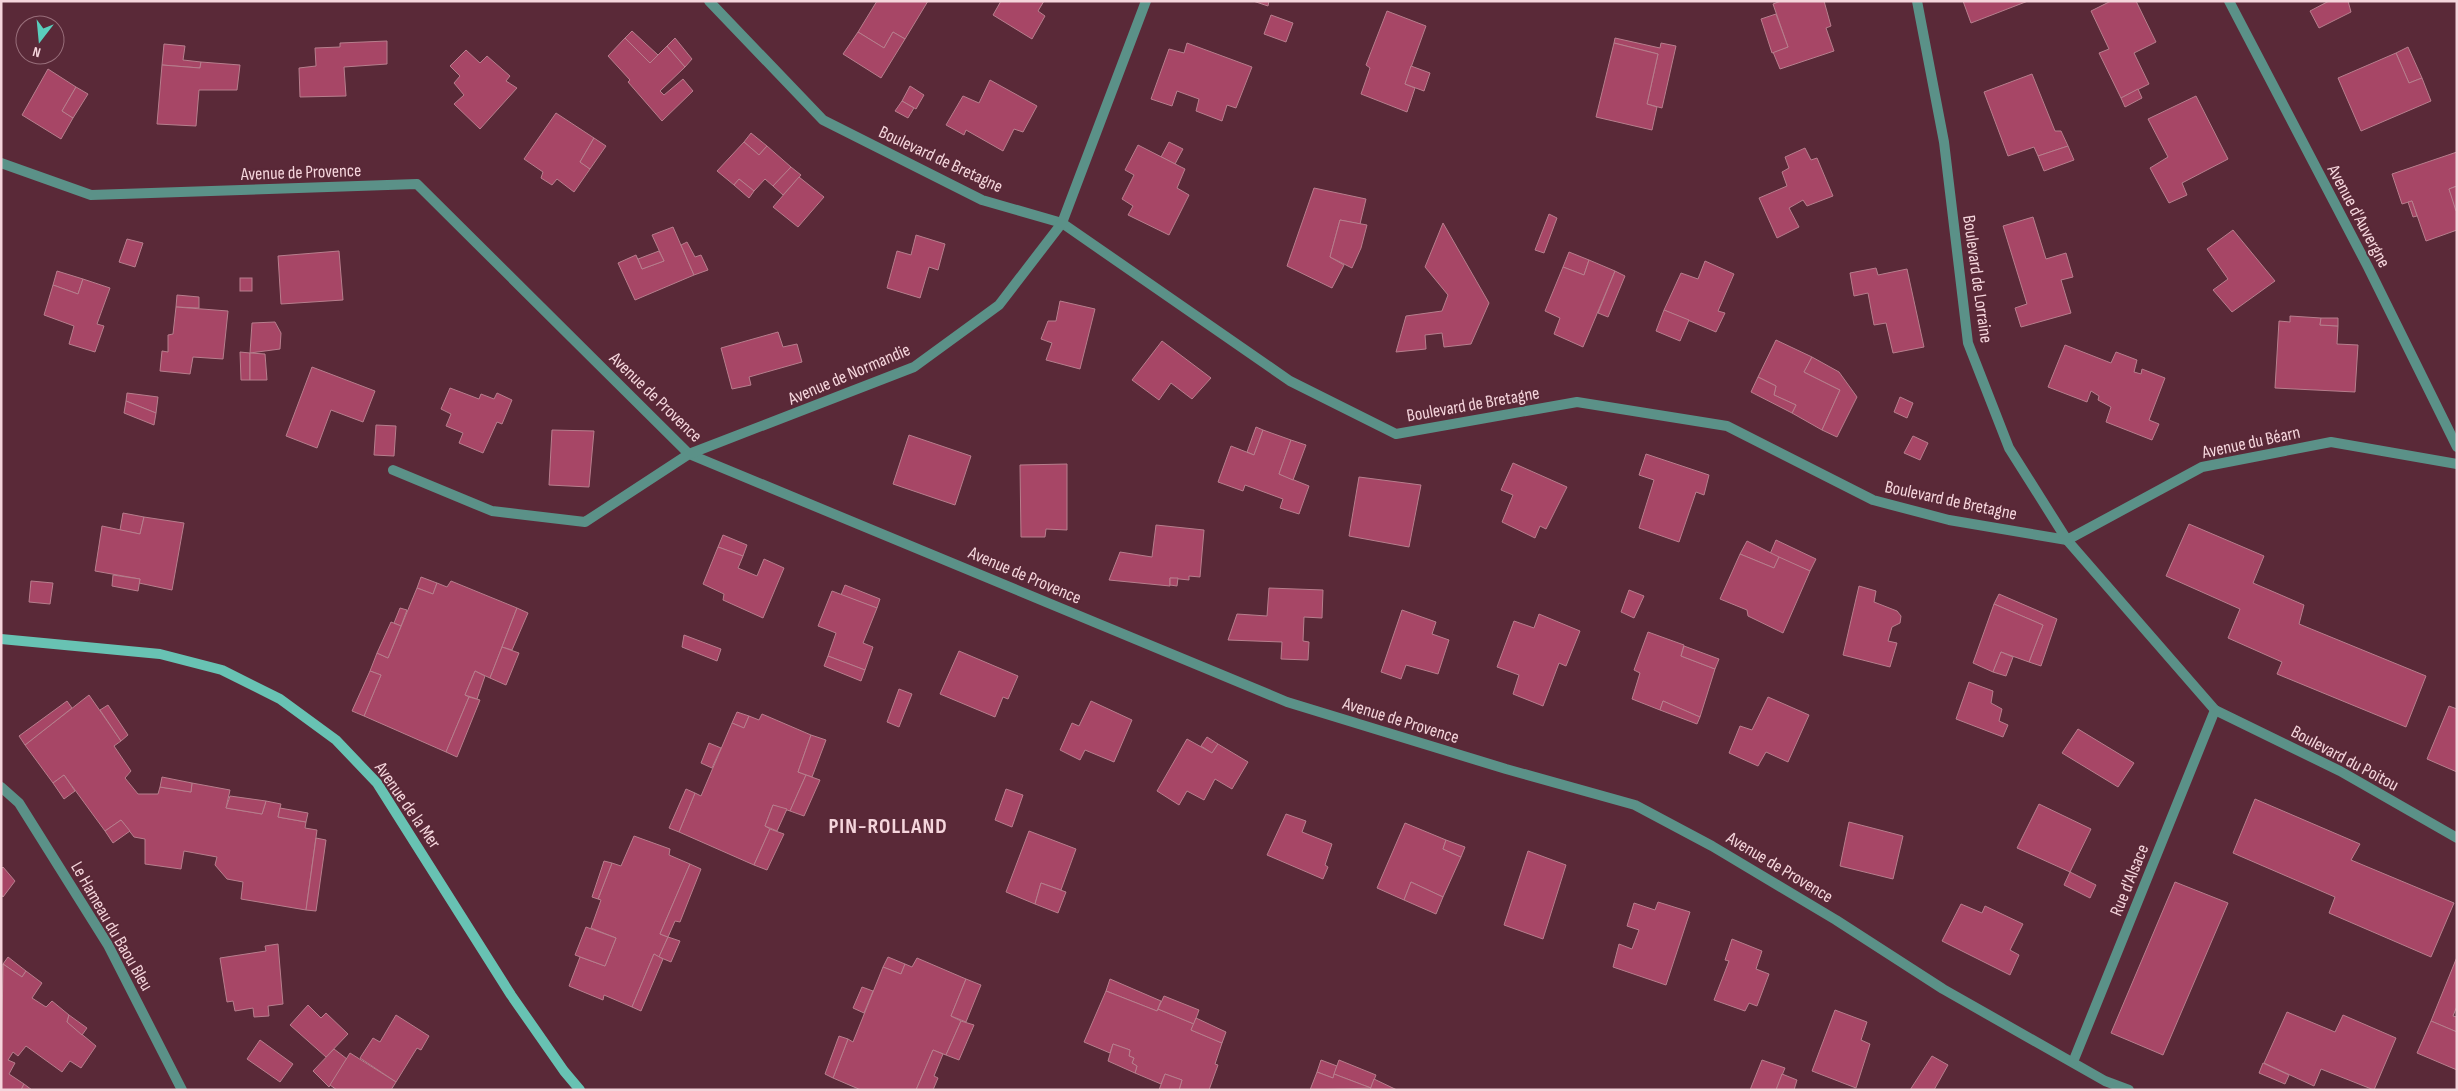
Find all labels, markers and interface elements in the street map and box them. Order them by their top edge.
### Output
north arrow [15,15,65,65]
text: N [31,43,42,61]
street label: Boulevard de Bretagne [875,122,1006,197]
street label: Avenue de Provence [239,160,362,185]
street label: Avenue d'Auvergne [2322,160,2394,271]
street label: Boulevard de Lorraine [1958,214,1997,344]
street label: Avenue de Normandie [784,339,913,410]
street label: Avenue de Provence [604,347,706,447]
street label: Boulevard de Bretagne [1405,382,1541,427]
street label: Avenue du Béarn [2199,422,2302,463]
street label: Boulevard de Bretagne [1883,476,2019,525]
street label: Avenue de Provence [964,542,1084,609]
street label: Avenue de Provence [1339,693,1461,748]
street label: Boulevard du Poitou [2287,721,2402,796]
street label: Avenue de la Mer [370,757,445,853]
district label: PIN-ROLLAND [828,813,948,840]
street label: Avenue de Provence [1722,827,1837,907]
street label: Rue d'Alsace [2106,841,2153,919]
street label: Le Hameau du Baou Bleu [66,858,157,995]

